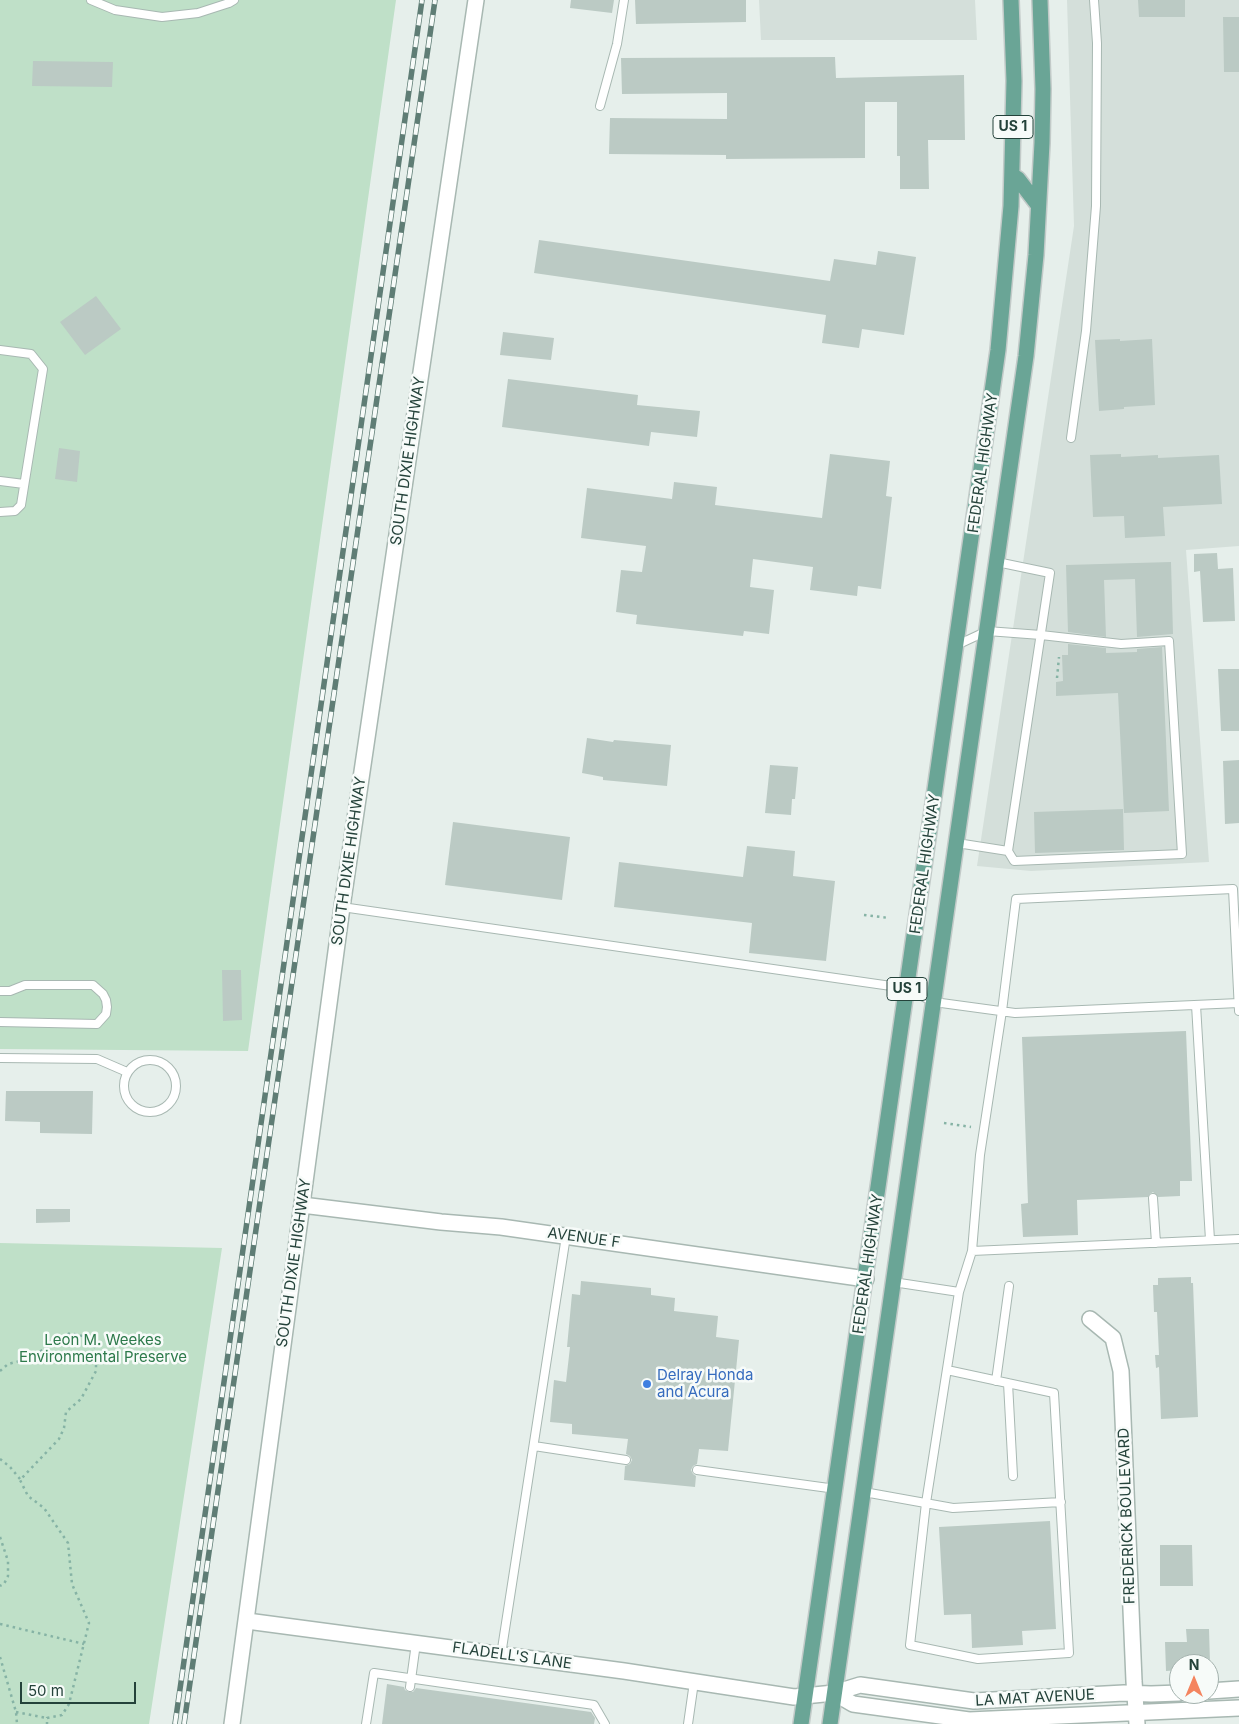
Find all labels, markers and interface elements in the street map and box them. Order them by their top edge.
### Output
road number: US 1 [993,115,1033,138]
street label: SOUTH DIXIE HIGHWAY [387,375,429,547]
street label: FEDERAL HIGHWAY [964,392,1002,534]
street label: SOUTH DIXIE HIGHWAY [328,775,370,947]
street label: FEDERAL HIGHWAY [906,793,944,935]
road number: US 1 [887,978,927,1001]
street label: SOUTH DIXIE HIGHWAY [273,1177,315,1349]
street label: FEDERAL HIGHWAY [849,1193,887,1335]
street label: AVENUE F [546,1224,622,1252]
park label: Leon M. Weekes Environmental Preserve [19,1331,187,1366]
place label: Delray Honda and Acura [657,1366,753,1401]
marker: Delray Honda and Acura [641,1378,653,1390]
street label: FREDERICK BOULEVARD [1115,1428,1139,1604]
street label: FLADELL'S LANE [451,1639,573,1673]
north arrow [1169,1654,1219,1704]
text: N [1189,1656,1199,1673]
scale bar [22,1672,139,1704]
text: 50 m [28,1681,64,1700]
street label: LA MAT AVENUE [975,1686,1095,1710]

